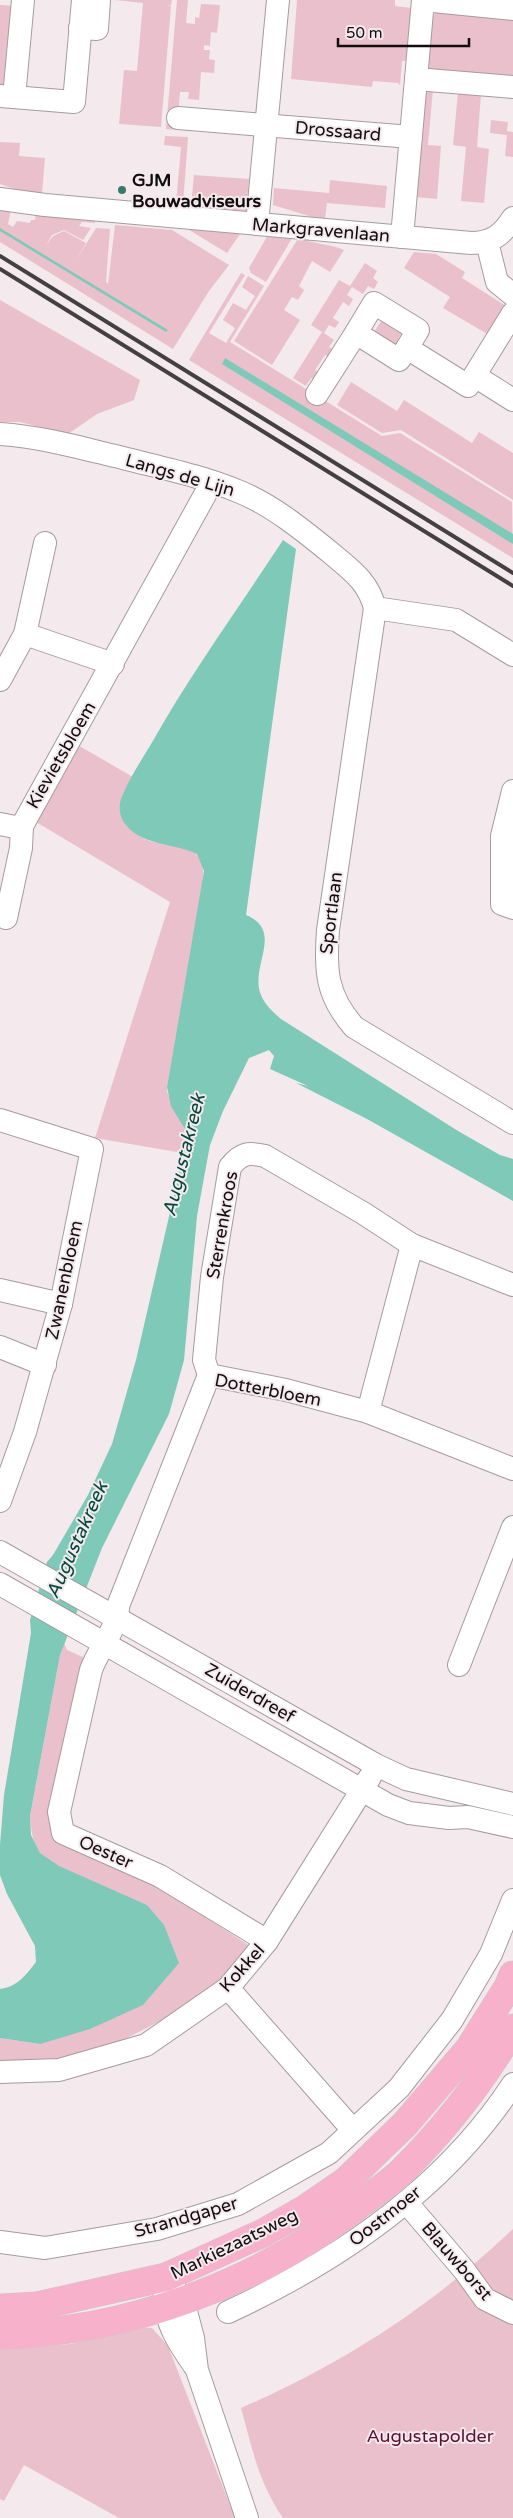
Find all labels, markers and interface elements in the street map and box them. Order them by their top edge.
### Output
scale bar [338,15,469,47]
text: 50 m [346,24,383,42]
street label: Drossaard [294,116,382,146]
place label: GJM Bouwadviseurs [132,169,262,212]
marker: GJM Bouwadviseurs [116,184,128,196]
street label: Markgravenlaan [251,213,391,247]
street label: Langs de Lijn [123,449,237,501]
street label: Kievietsbloem [22,698,100,812]
street label: Sportlaan [315,871,347,955]
water label: Augustakreek [158,1090,210,1218]
street label: Sterrenkroos [202,1169,242,1281]
street label: Zwanenbloem [41,1218,87,1342]
street label: Dotterbloem [213,1369,323,1411]
water label: Augustakreek [41,1477,113,1602]
street label: Zuiderdreef [201,1658,299,1728]
street label: Oester [76,1830,137,1874]
street label: Kokkel [215,1939,269,1997]
street label: Oostmoer [345,2181,425,2251]
street label: Strandgaper [132,2192,240,2242]
street label: Markiezaatsweg [167,2204,301,2284]
street label: Blauwborst [417,2217,497,2305]
park label: Augustapolder [366,2425,494,2447]

